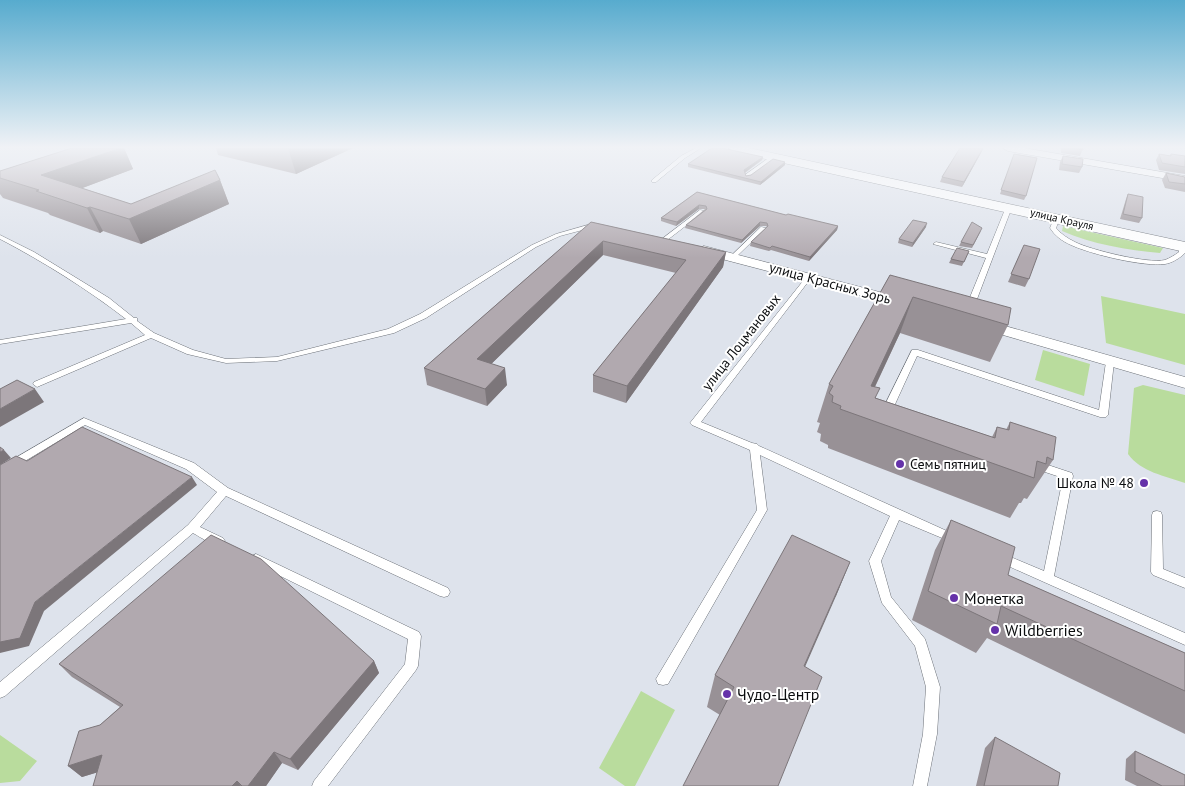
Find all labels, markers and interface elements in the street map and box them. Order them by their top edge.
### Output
street label: улица Крауля [1029,205,1095,233]
street label: улица Красных Зорь [767,258,893,308]
street label: улица Лоцмановых [698,290,784,394]
place label: Семь пятниц [910,455,986,473]
marker: Семь пятниц [894,458,906,470]
place label: Школа № 48 [1057,474,1134,492]
marker: Школа № 48 [1138,477,1150,489]
place label: Монетка [964,588,1024,608]
marker: Монетка [948,592,960,604]
place label: Wildberries [1005,620,1083,640]
marker: Wildberries [989,624,1001,636]
place label: Чудо-Центр [737,684,819,704]
marker: Чудо-Центр [721,688,733,700]

